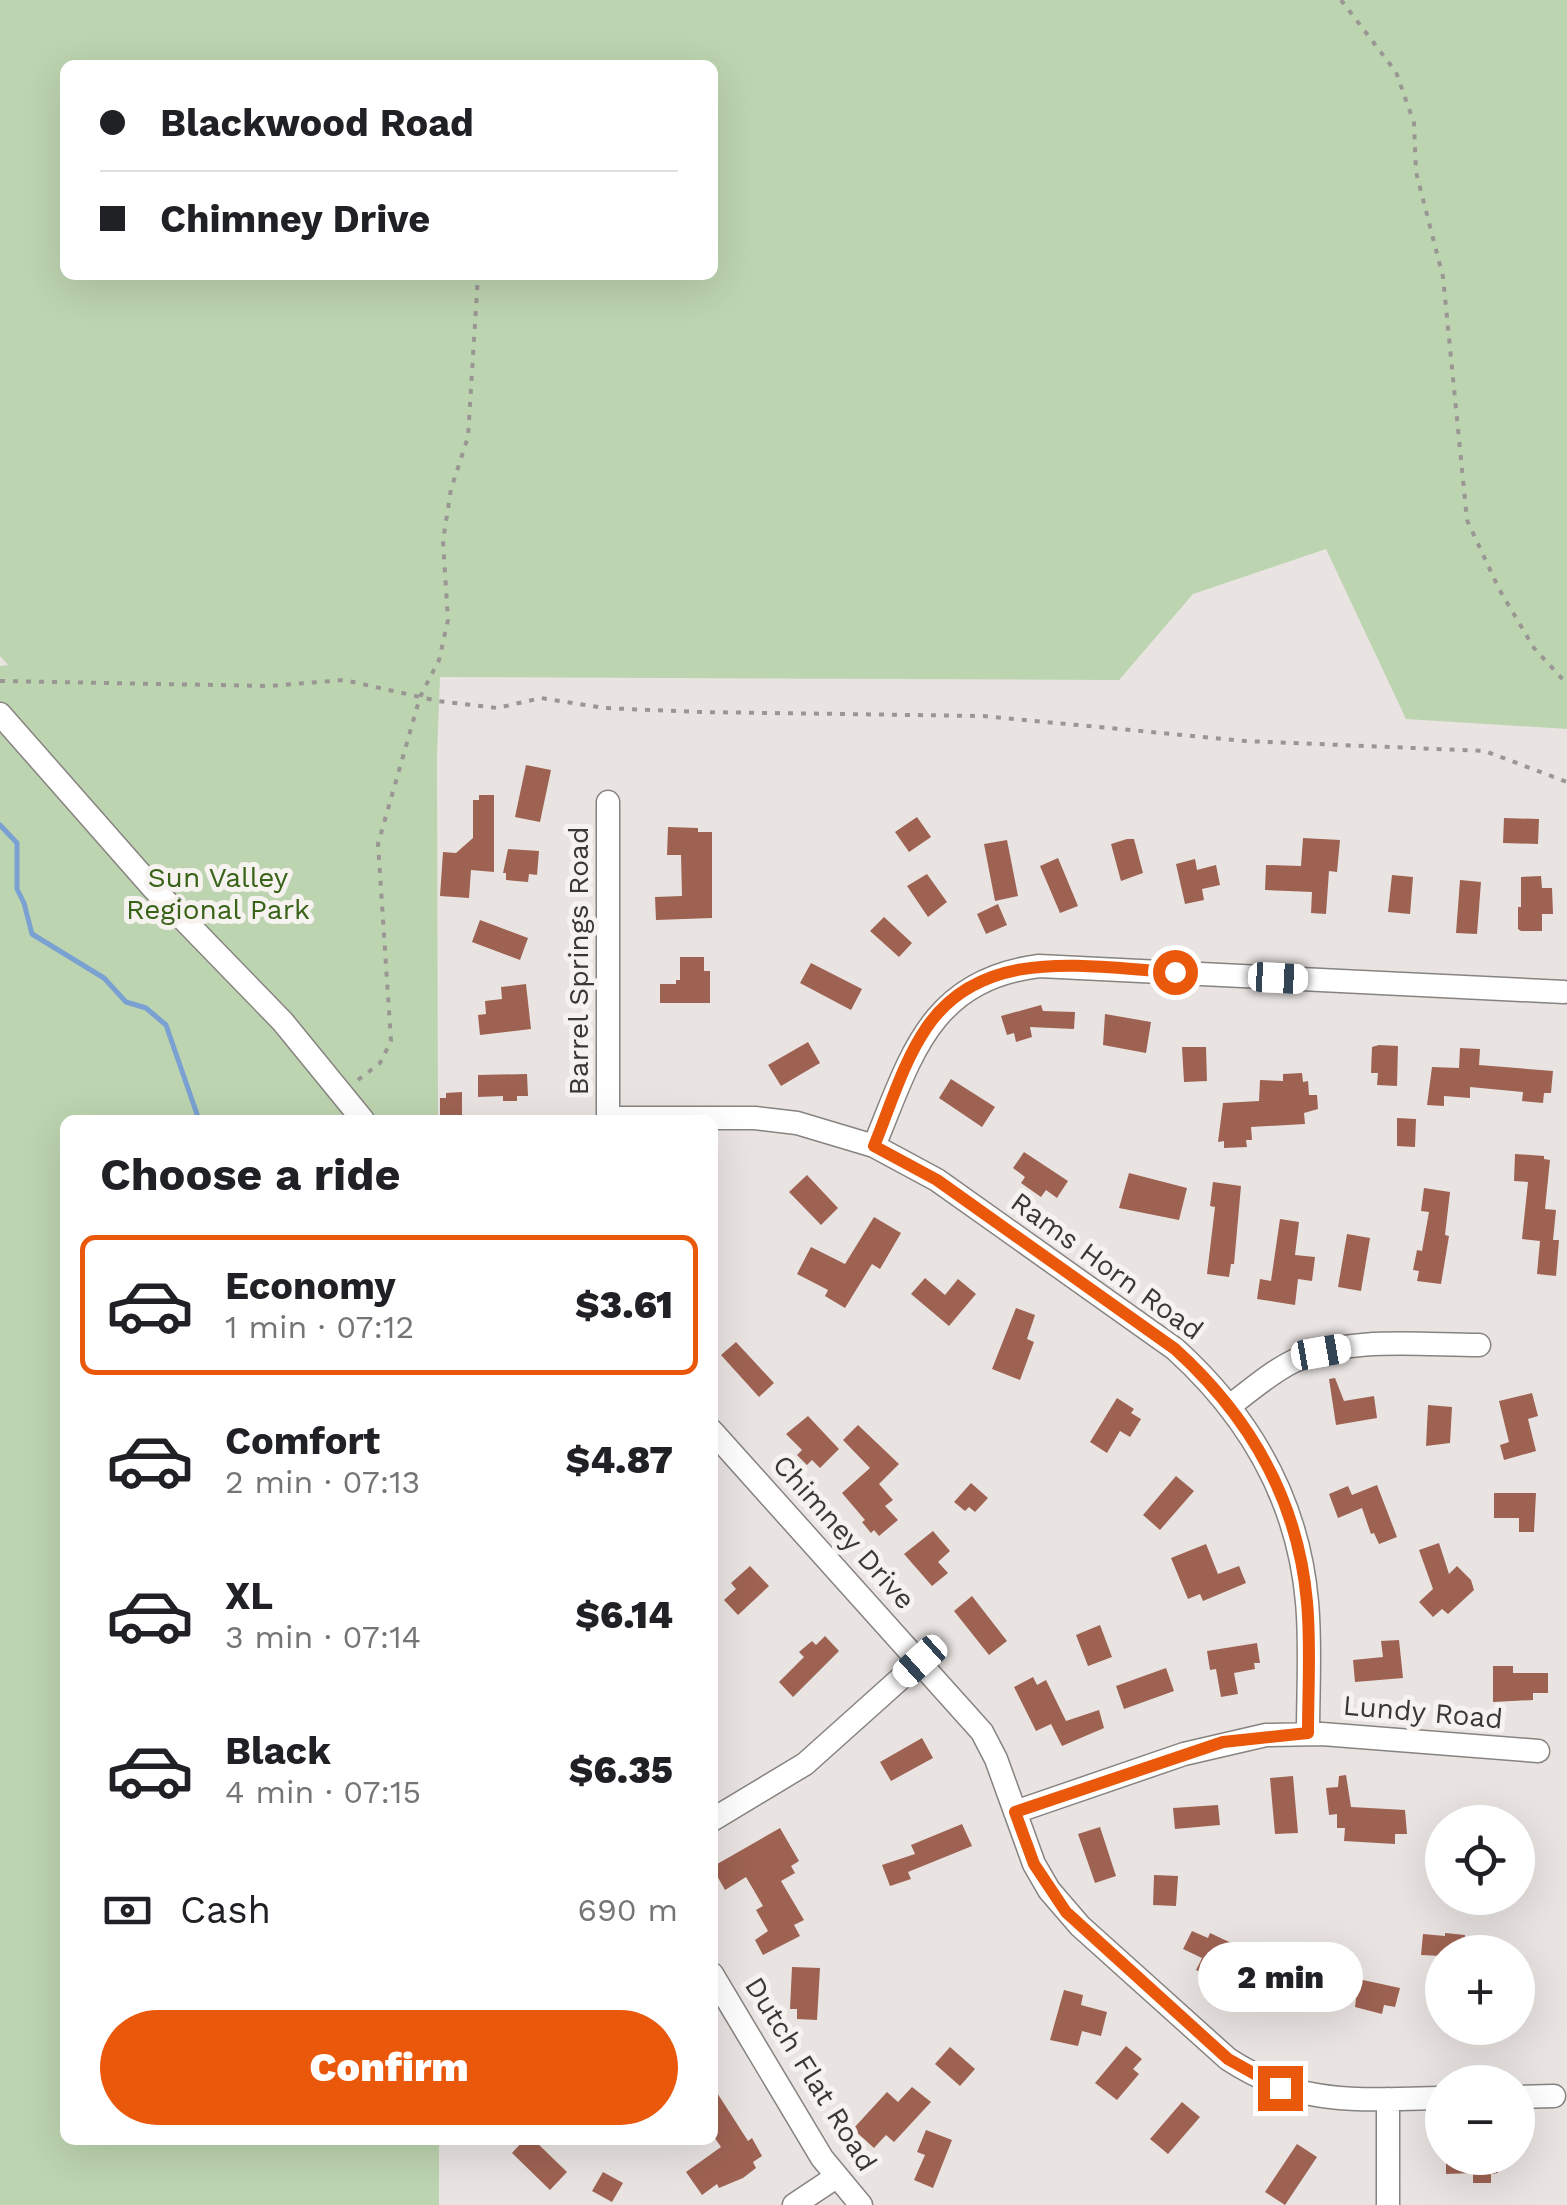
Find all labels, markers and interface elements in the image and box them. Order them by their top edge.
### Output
text: Blackwood Road [160,101,474,145]
text: Chimney Drive [160,197,430,241]
street label: Barrel Springs Road [562,827,595,1095]
park label: Sun Valley Regional Park [126,861,310,926]
route start [1153,950,1198,995]
car [1247,961,1309,995]
text: Choose a ride [100,1148,400,1201]
street label: Rams Horn Road [1005,1185,1209,1347]
icon: car [105,1260,195,1350]
text: Economy [225,1264,396,1308]
text: $3.61 [575,1283,673,1327]
text: 1 min · 07:12 [225,1308,414,1346]
car [1289,1332,1353,1372]
icon: car [105,1415,195,1505]
text: Comfort [225,1419,380,1463]
text: $4.87 [566,1438,673,1482]
street label: Chimney Drive [766,1448,922,1616]
text: 2 min · 07:13 [225,1463,420,1501]
icon: car [105,1570,195,1660]
text: XL [225,1574,273,1618]
text: $6.14 [575,1593,673,1637]
text: 3 min · 07:14 [225,1618,421,1656]
car [888,1630,952,1692]
street label: Lundy Road [1342,1689,1504,1735]
icon: car [105,1725,195,1815]
text: Black [225,1729,331,1773]
text: $6.35 [569,1748,673,1792]
text: 4 min · 07:15 [225,1773,421,1811]
map controls [1425,1805,1535,2175]
button: locate [1425,1805,1535,1915]
icon: cash [100,1883,155,1938]
text: Cash [180,1888,271,1932]
text: 690 m [577,1891,678,1929]
button: + [1425,1935,1535,2045]
callout: 2 min [1198,1943,1362,2013]
text: 2 min [1237,1958,1324,1996]
street label: Dutch Flat Road [738,1971,884,2177]
button: Confirm [100,2010,678,2125]
button: − [1425,2065,1535,2175]
route end [1258,2066,1303,2111]

